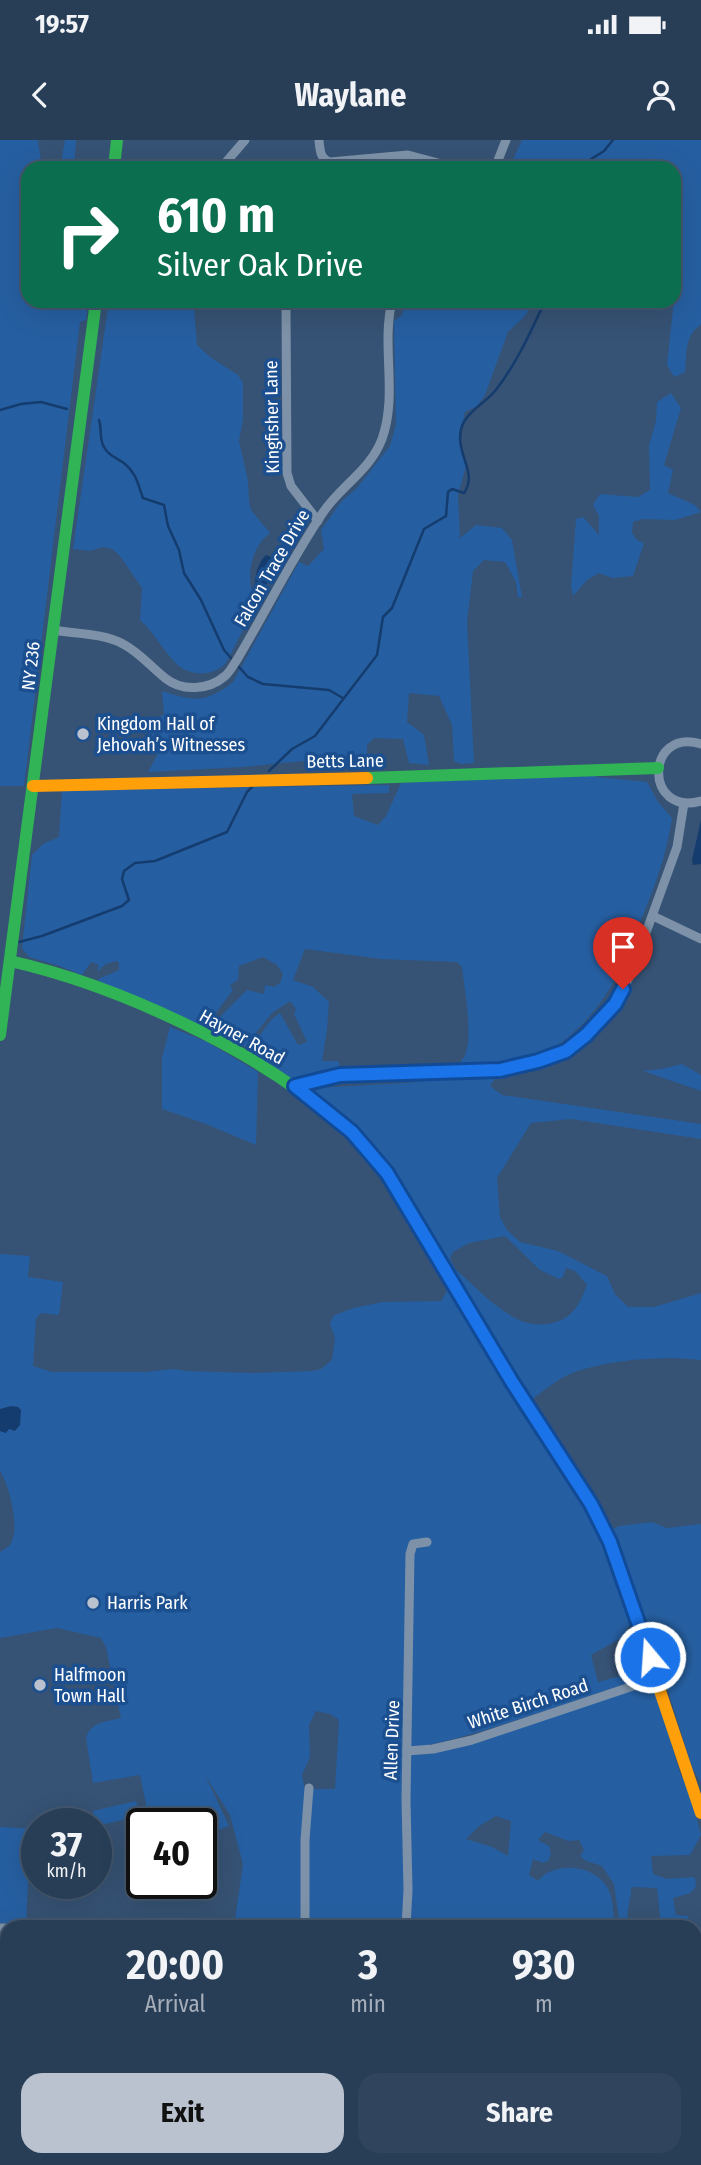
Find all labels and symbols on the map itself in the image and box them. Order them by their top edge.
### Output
street label: Kingfisher Lane [260,360,284,474]
street label: Falcon Trace Drive [230,505,314,630]
street label: NY 236 [17,640,45,692]
place label: Kingdom Hall of Jehovah’s Witnesses [97,713,246,756]
marker: Kingdom Hall of Jehovah’s Witnesses [75,726,91,742]
street label: Betts Lane [306,749,384,773]
pin [593,917,653,989]
street label: Hayner Road [196,1005,288,1069]
place label: Harris Park [107,1592,188,1614]
marker: Harris Park [85,1595,101,1611]
position arrow [613,1620,687,1694]
place label: Halfmoon Town Hall [54,1664,126,1707]
street label: White Birch Road [465,1674,591,1734]
marker: Halfmoon Town Hall [32,1677,48,1693]
street label: Allen Drive [380,1700,404,1780]
speed limit sign: 40 [126,1808,217,1899]

